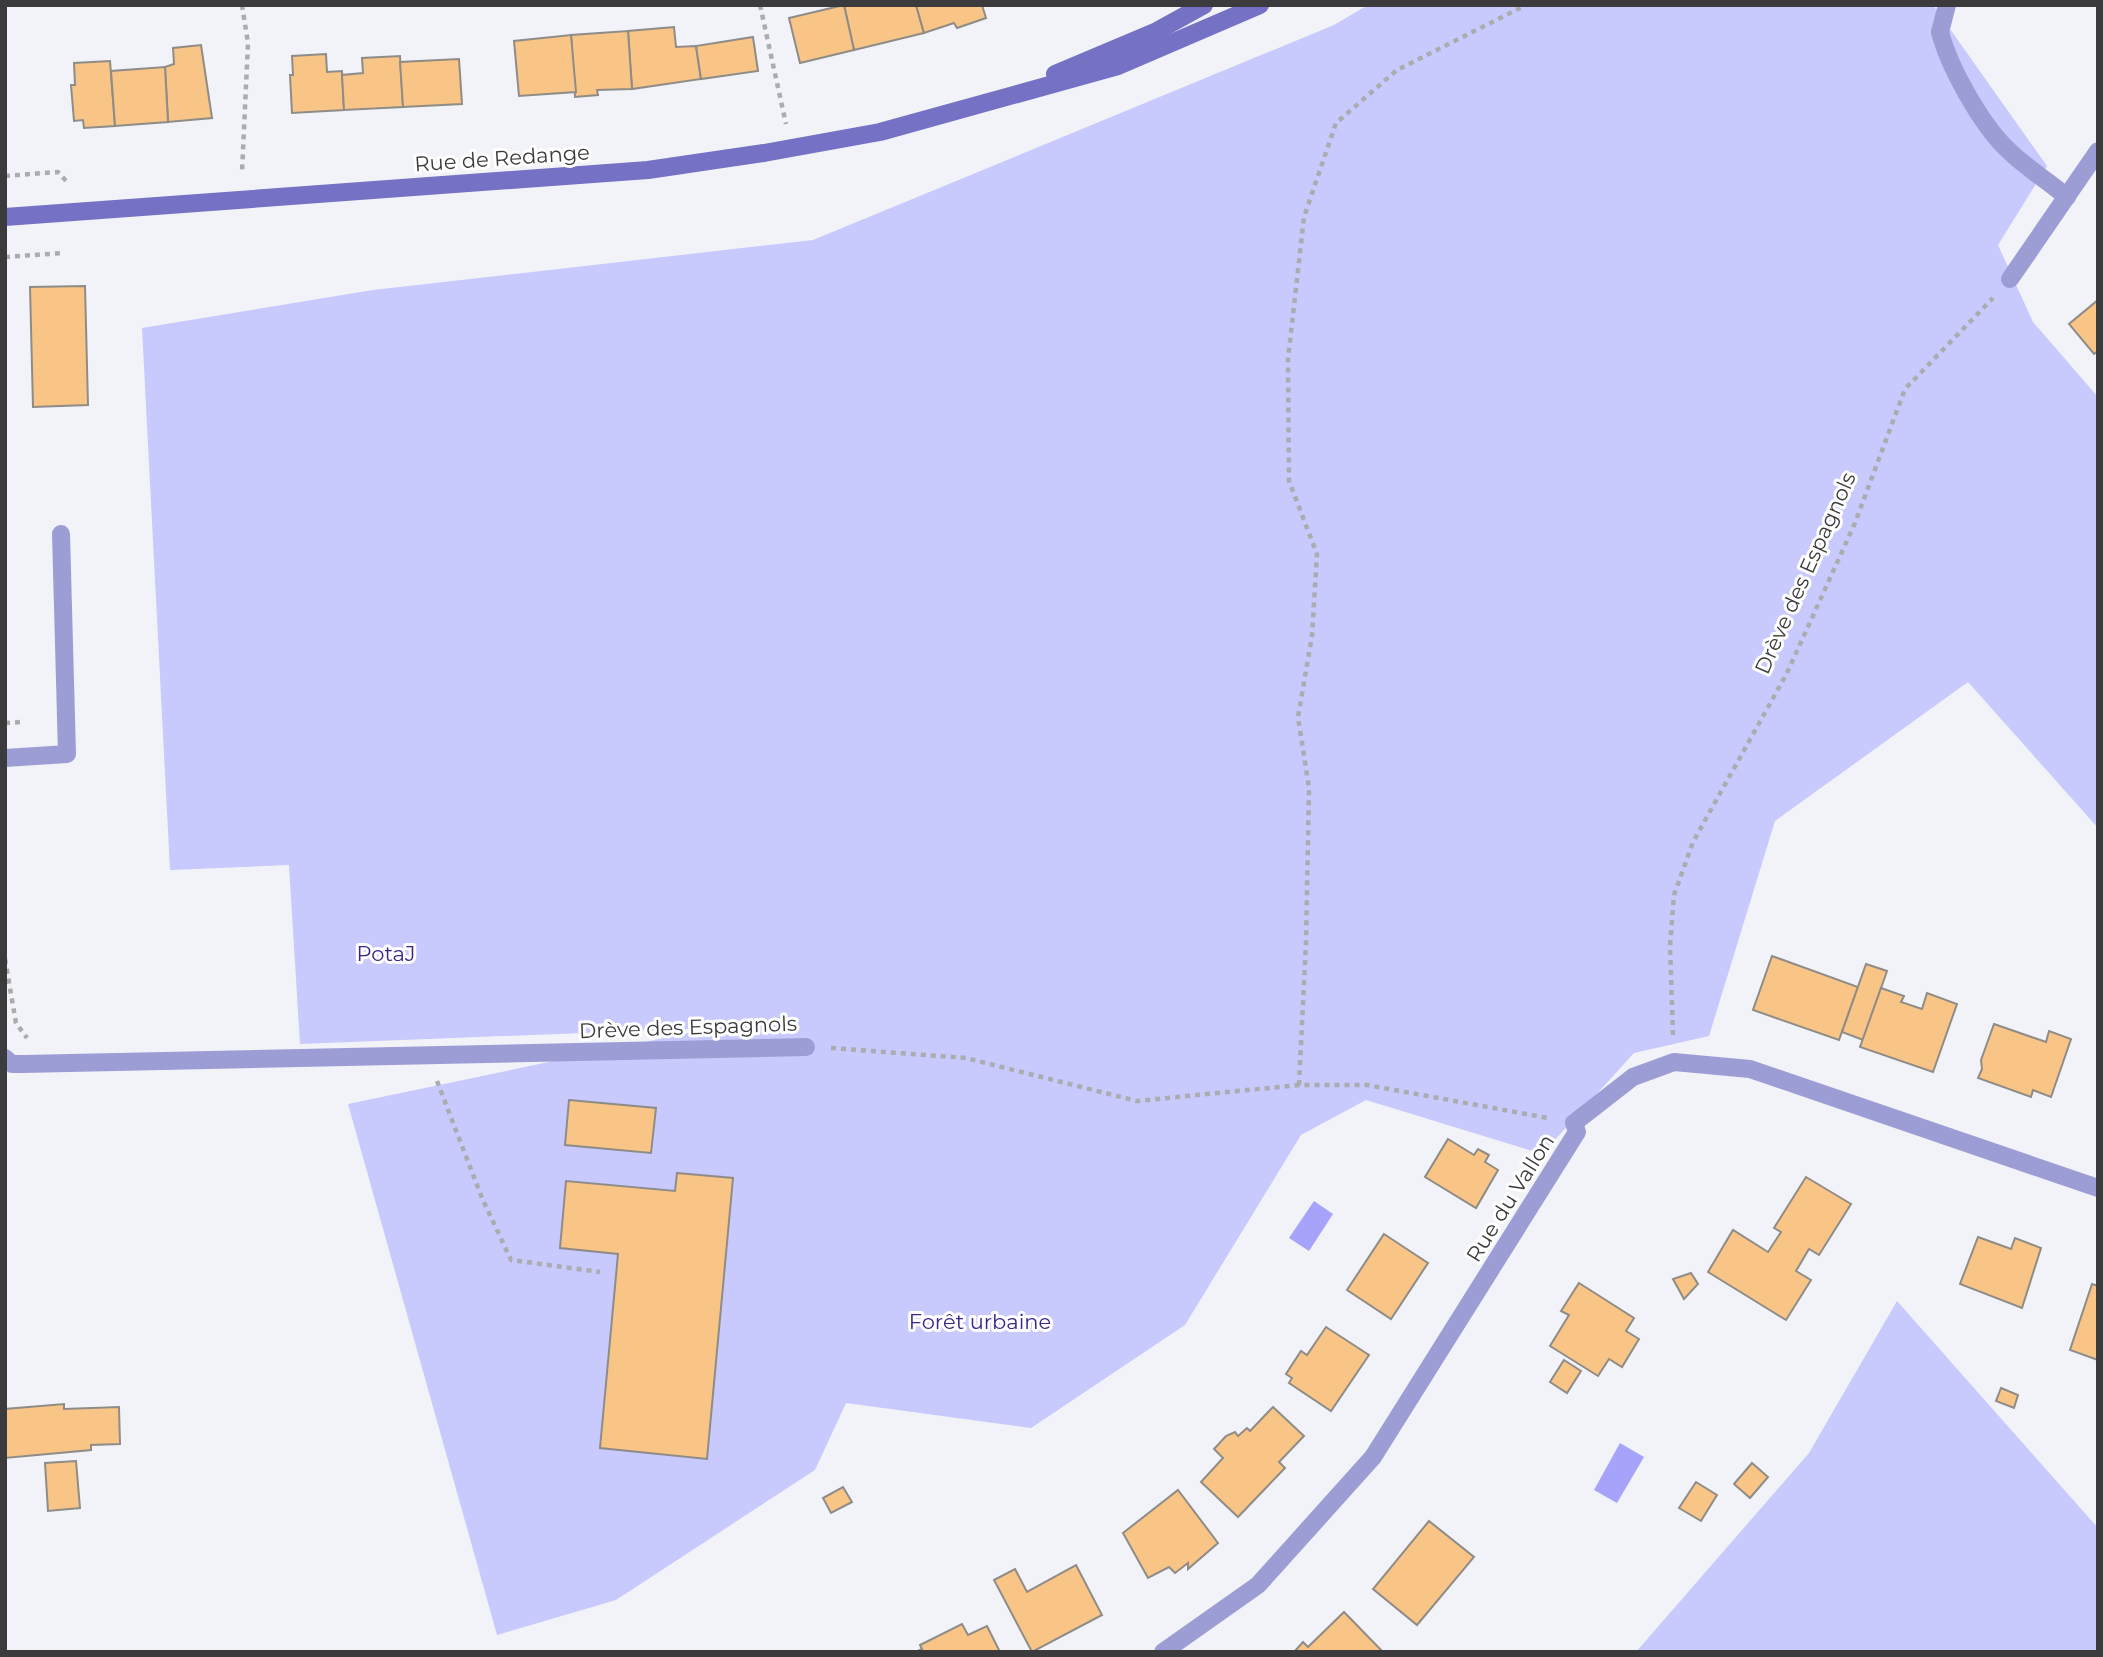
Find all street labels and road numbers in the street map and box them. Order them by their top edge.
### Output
street label: Rue de Redange [414,139,590,177]
street label: Drève des Espagnols [1749,468,1861,678]
street label: Drève des Espagnols [579,1011,797,1043]
street label: Rue du Vallon [1461,1130,1559,1266]

